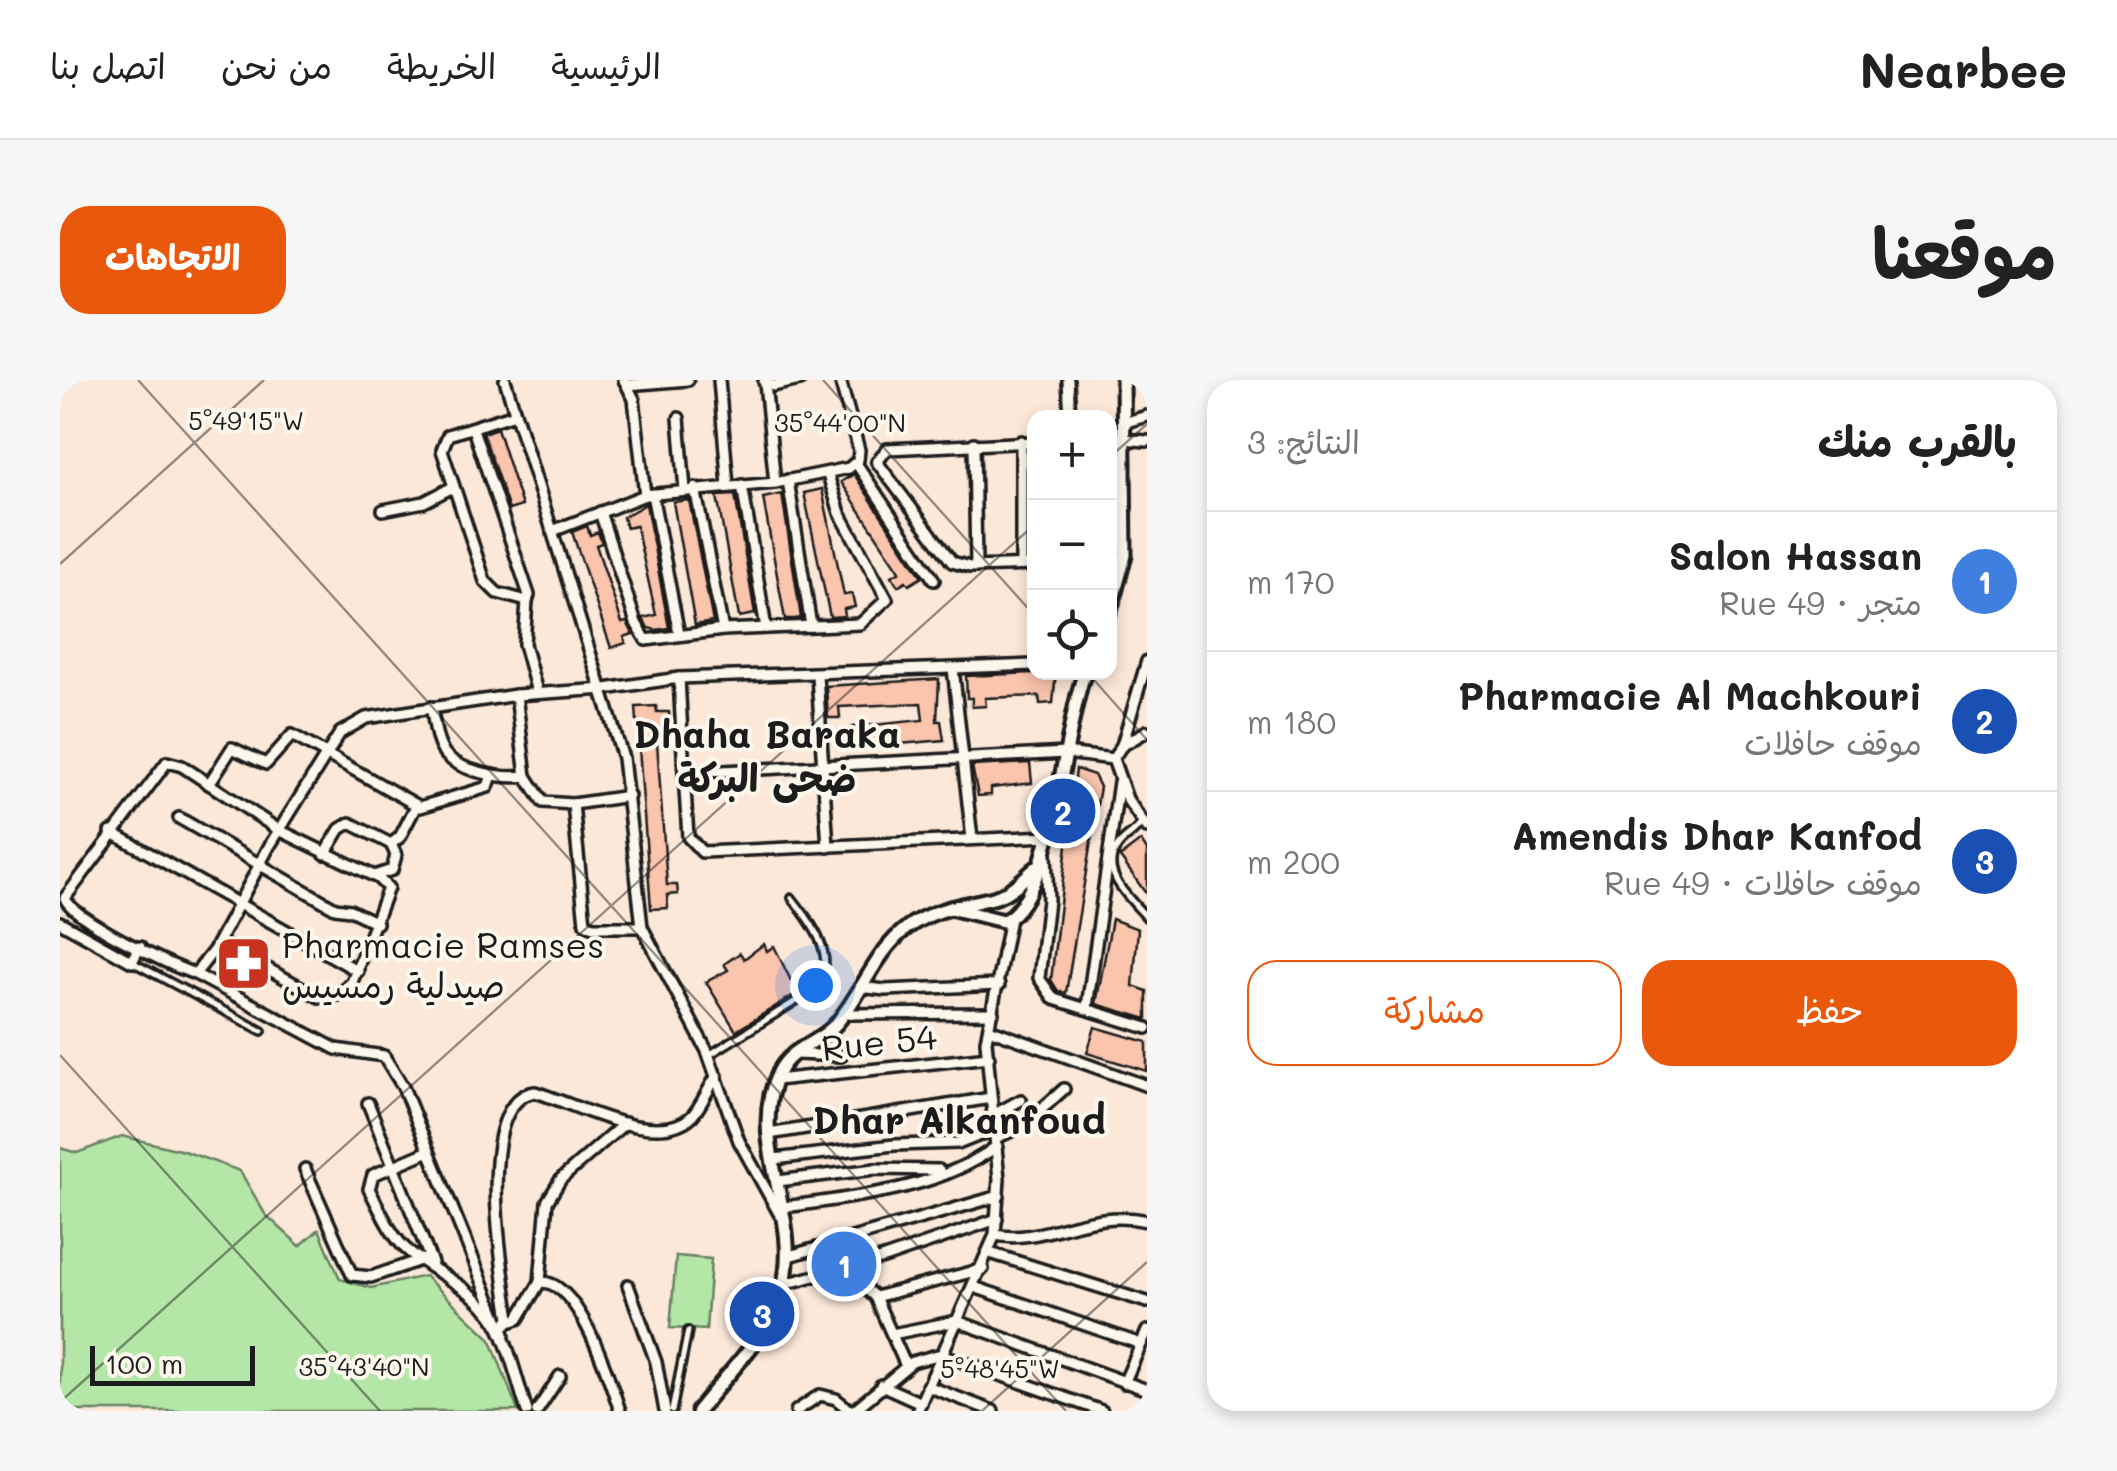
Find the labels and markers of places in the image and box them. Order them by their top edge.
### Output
pin: 2 [1030,774,1096,848]
place label: Pharmacie Ramses صيدلية رمسيس [282,921,604,1007]
pharmacy icon: Pharmacie Ramses صيدلية رمسيس [213,934,273,994]
pin: 1 [812,1226,876,1302]
pin: 3 [730,1276,794,1352]

